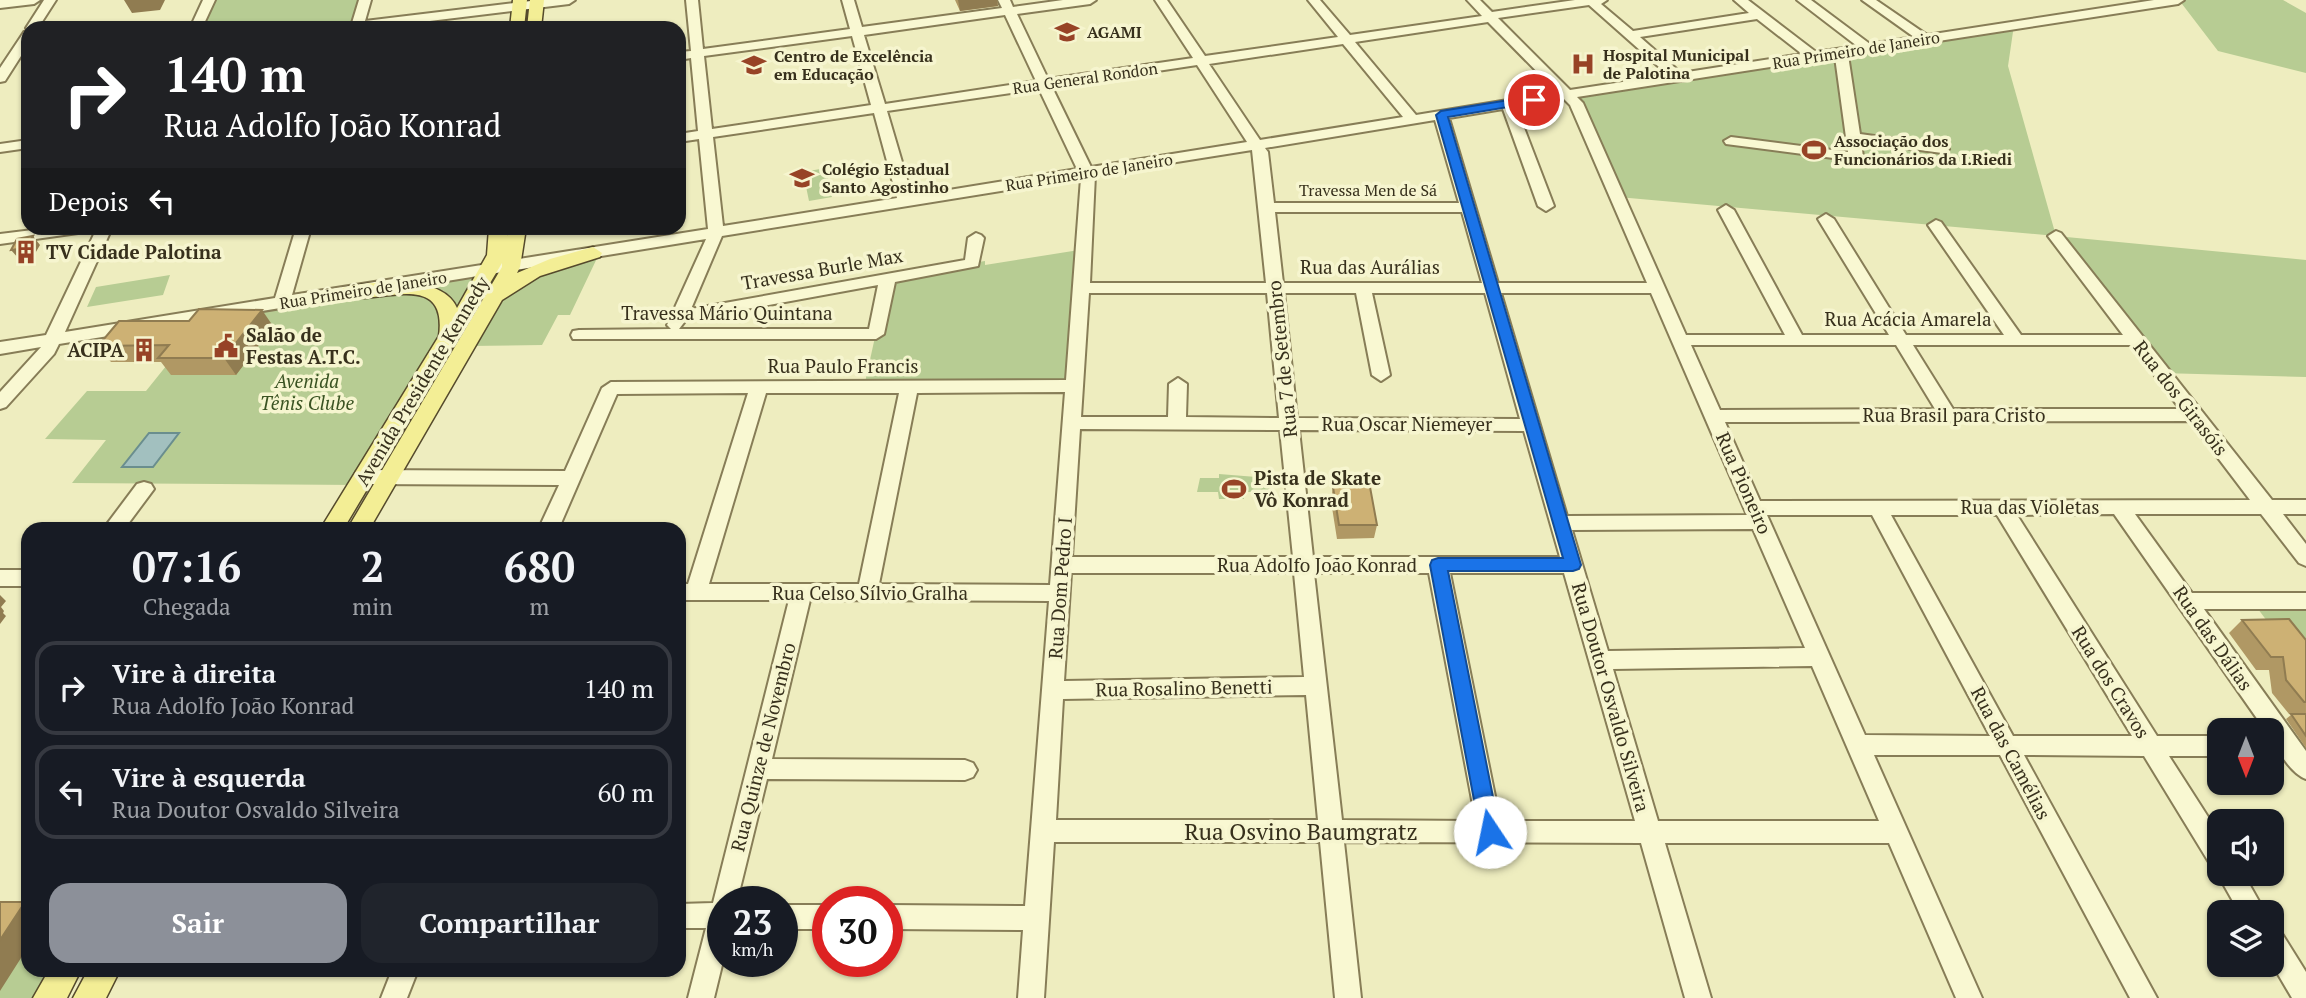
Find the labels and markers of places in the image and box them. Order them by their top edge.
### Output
school or university icon: AGAMI [1053,18,1081,46]
place label: AGAMI [1087,21,1142,43]
place label: Hospital Municipal de Palotina [1603,44,1750,84]
place label: Centro de Excelência em Educação [774,45,933,85]
hospital icon: Hospital Municipal de Palotina [1569,50,1597,78]
school or university icon: Centro de Excelência em Educação [740,51,768,79]
pin [1504,70,1564,130]
place label: Associação dos Funcionários da I.Riedi [1834,130,2012,170]
sports icon: Associação dos Funcionários da I.Riedi [1800,136,1828,164]
place label: Colégio Estadual Santo Agostinho [822,158,950,198]
school or university icon: Colégio Estadual Santo Agostinho [788,164,816,192]
building icon: TV Cidade Palotina [12,238,40,266]
place label: TV Cidade Palotina [46,239,222,264]
place label: Salão de Festas A.T.C. [246,322,361,369]
public building icon: Salão de Festas A.T.C. [212,332,240,360]
building icon: ACIPA [130,336,158,364]
place label: ACIPA [67,337,124,362]
place label: Pista de Skate Vô Konrad [1254,465,1381,512]
sports icon: Pista de Skate Vô Konrad [1220,475,1248,503]

